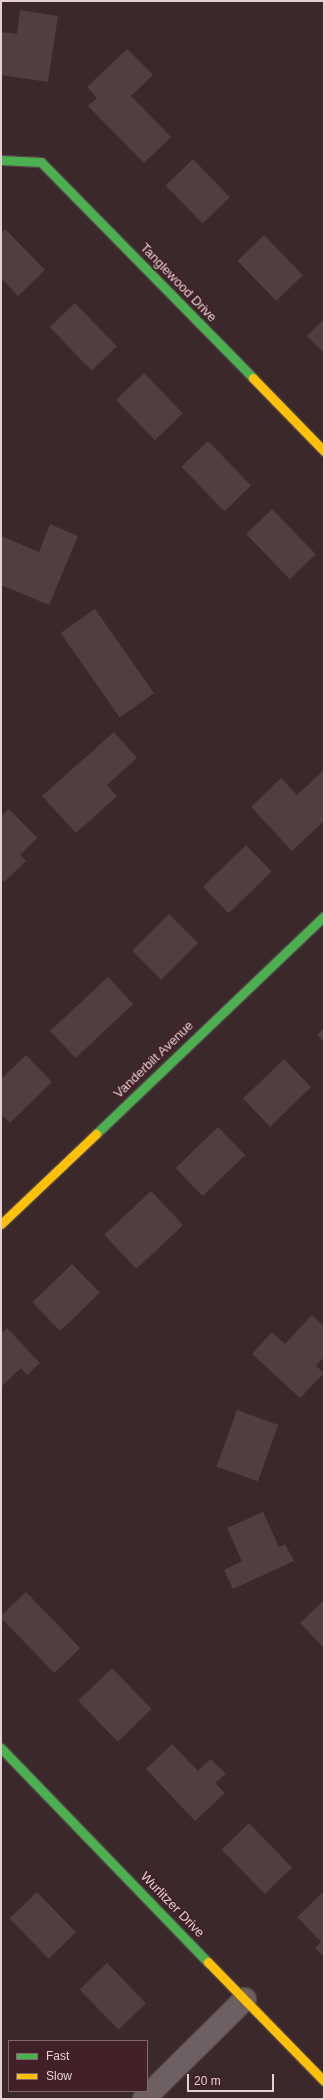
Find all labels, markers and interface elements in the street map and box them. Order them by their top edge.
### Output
street label: Tanglewood Drive [136,240,220,326]
street label: Vanderbilt Avenue [111,1018,197,1102]
street label: Wurlitzer Drive [137,1869,207,1941]
legend [8,2040,148,2092]
text: Fast [46,2049,69,2063]
scale bar [189,2066,276,2092]
text: Slow [46,2069,72,2083]
text: 20 m [194,2074,221,2088]

